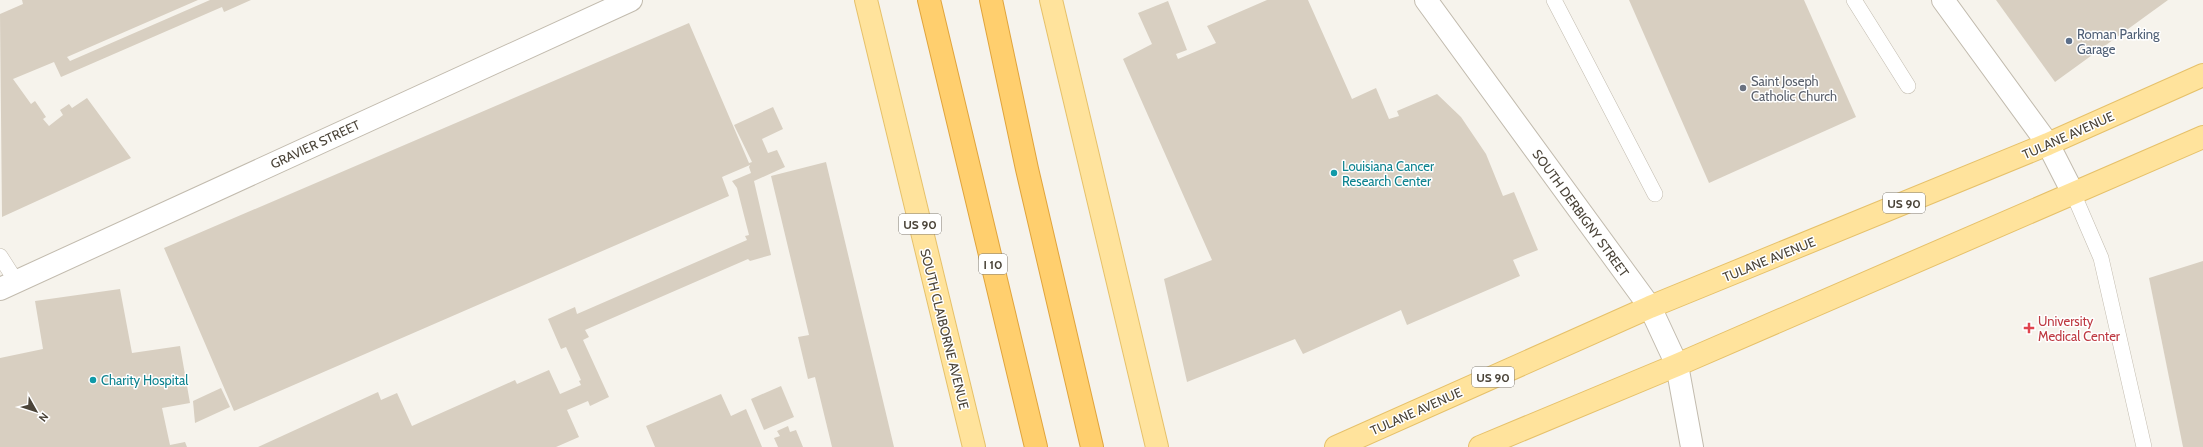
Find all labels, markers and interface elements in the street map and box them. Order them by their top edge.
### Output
place label: Roman Parking Garage [2077,26,2160,57]
marker: Roman Parking Garage [2064,36,2074,46]
place label: Saint Joseph Catholic Church [1751,73,1837,104]
marker: Saint Joseph Catholic Church [1738,83,1748,93]
street label: TULANE AVENUE [2020,108,2116,162]
street label: GRAVIER STREET [268,116,362,172]
street label: SOUTH DERBIGNY STREET [1529,146,1633,280]
place label: Louisiana Cancer Research Center [1342,158,1435,189]
marker: Louisiana Cancer Research Center [1329,168,1339,178]
road number: US 90 [1883,193,1925,213]
road number: US 90 [899,214,941,234]
street label: TULANE AVENUE [1720,233,1818,285]
street label: SOUTH CLAIBORNE AVENUE [917,247,973,411]
road number: I 10 [979,254,1007,274]
place label: University Medical Center [2038,313,2121,344]
marker: University Medical Center [2023,322,2035,334]
road number: US 90 [1472,367,1514,387]
place label: Charity Hospital [101,372,188,388]
marker: Charity Hospital [88,375,98,385]
street label: TULANE AVENUE [1368,384,1464,438]
north arrow [16,391,56,431]
text: N [36,410,52,425]

